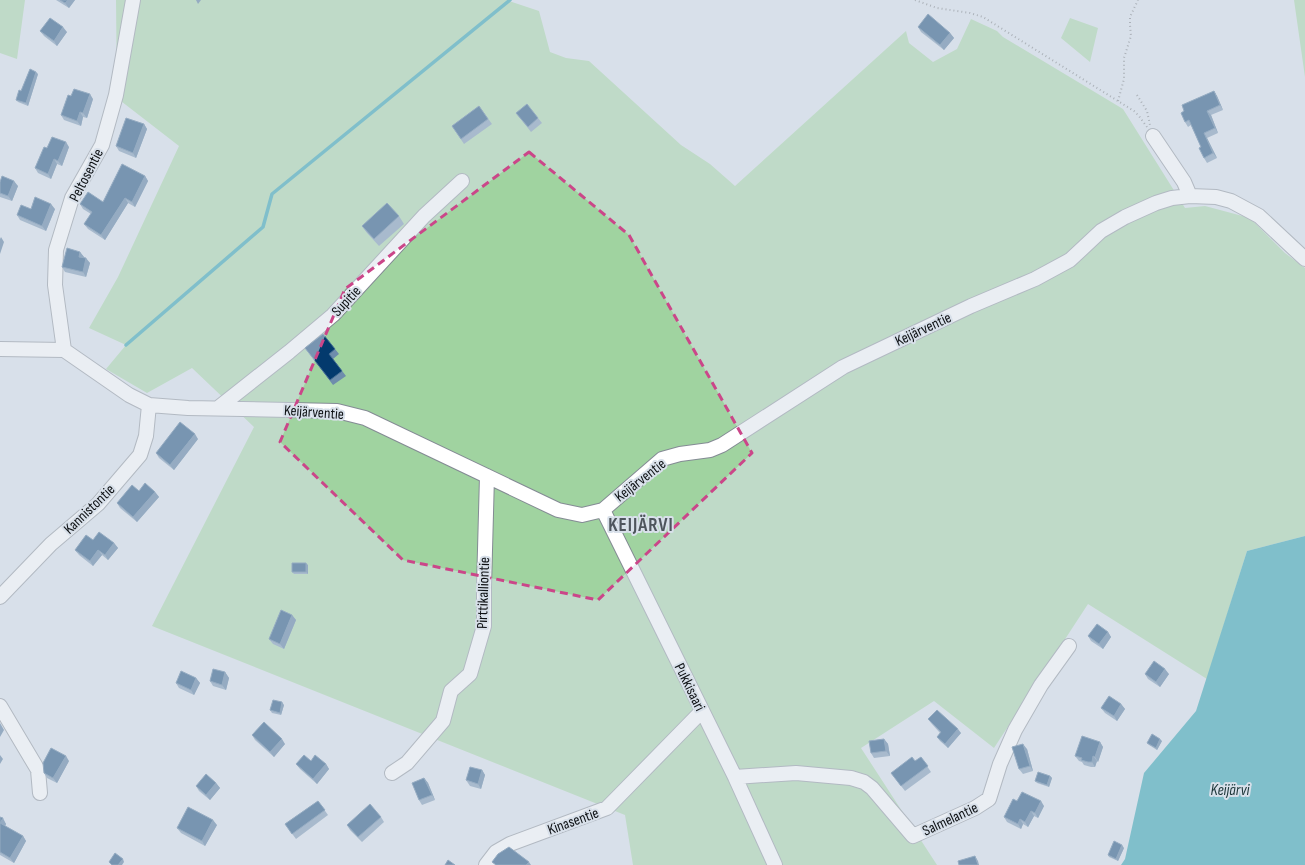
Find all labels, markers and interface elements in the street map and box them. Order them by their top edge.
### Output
street label: Peltosentie [65,145,108,205]
street label: Supitie [327,282,365,321]
street label: Keijärventie [892,308,954,351]
street label: Keijärventie [283,401,344,424]
street label: Keijärventie [611,454,670,506]
street label: Kannistontie [60,480,119,538]
district label: KEIJÄRVI [608,514,674,537]
street label: Pirttikalliontie [473,557,494,629]
street label: Pukkisaari [670,660,709,714]
water label: Keijärvi [1211,781,1250,800]
street label: Salmelantie [919,798,981,841]
street label: Kinasentie [545,803,601,839]

